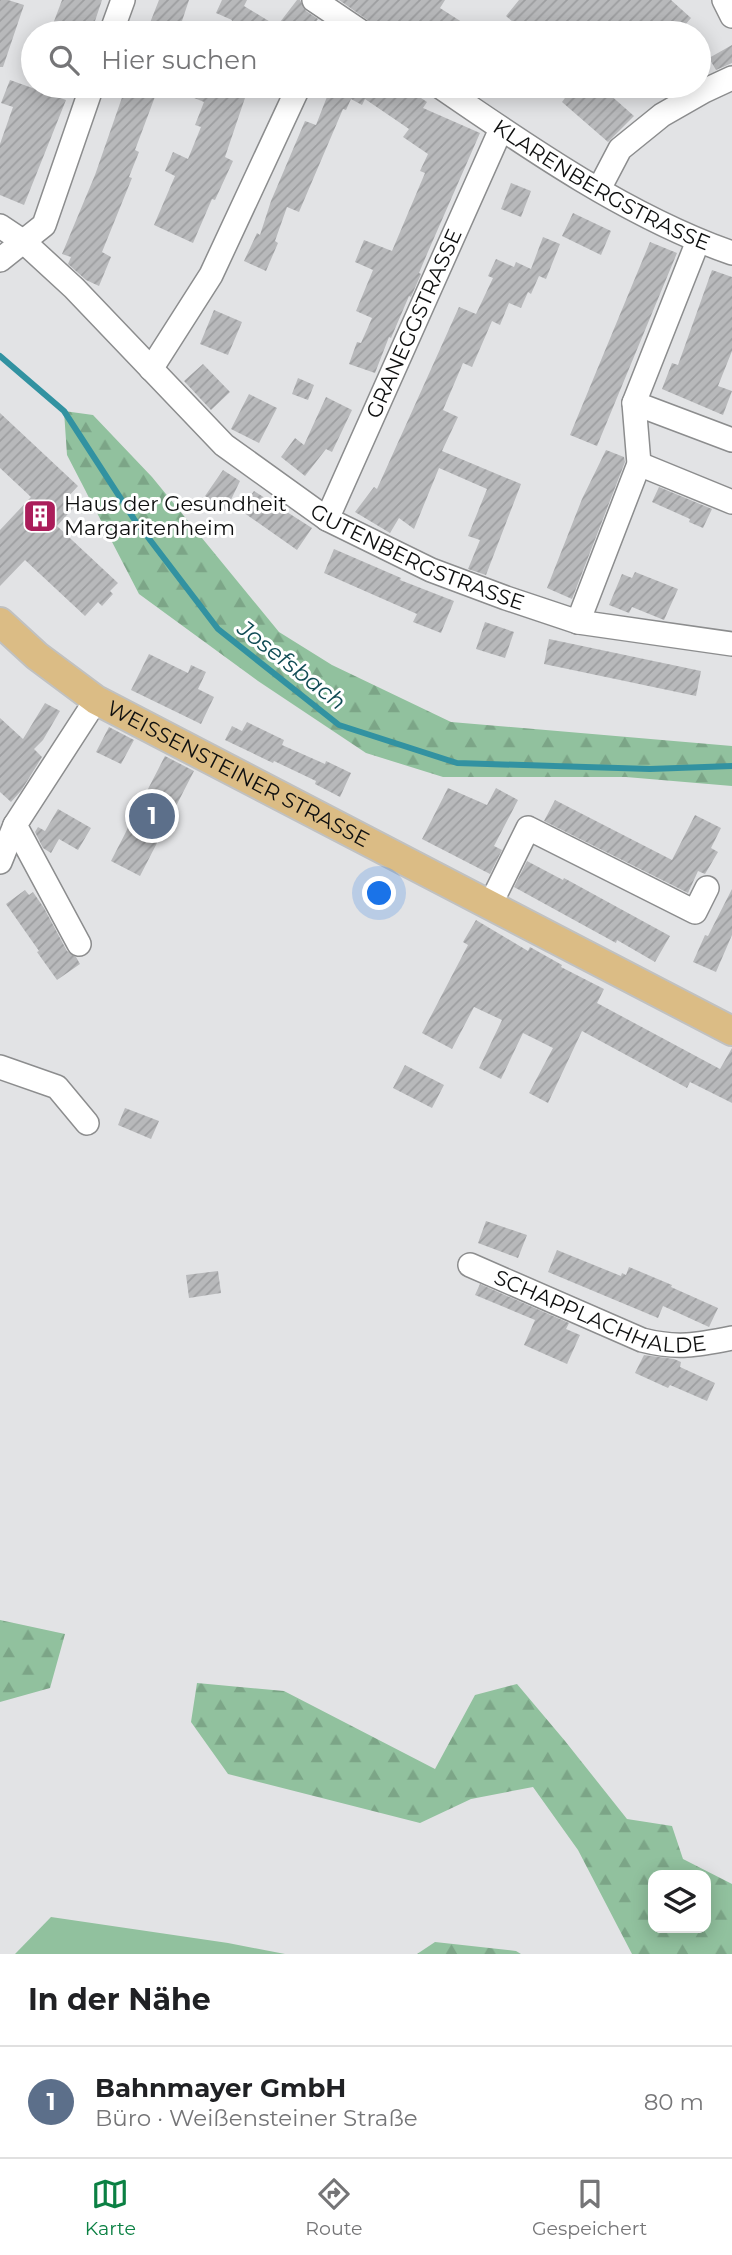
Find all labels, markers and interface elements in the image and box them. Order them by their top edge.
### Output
search box [21,21,711,98]
icon: search [45,41,83,79]
text: Hier suchen [101,44,258,76]
street label: KLARENBERGSTRASSE [489,114,714,255]
street label: GRANEGGSTRASSE [361,225,467,422]
place label: Haus der Gesundheit Margaritenheim [64,491,287,540]
building icon: Haus der Gesundheit Margaritenheim [21,497,59,535]
street label: GUTENBERGSTRASSE [306,498,528,615]
water label: Josefsbach [232,614,352,716]
street label: WEISSENSTEINER STRASSE [103,695,374,852]
pin: 1 [129,790,175,842]
your location [362,876,396,910]
street label: SCHAPPLACHHALDE [490,1264,708,1357]
map controls [648,1870,711,1933]
button: layers [648,1870,711,1933]
text: In der Nähe [28,1981,211,2018]
text: Bahnmayer GmbH [95,2072,346,2104]
text: 1 [46,2088,56,2116]
text: 80 m [644,2088,704,2116]
text: Büro · Weißensteiner Straße [95,2104,418,2132]
tab: Karte [85,2175,136,2240]
tab: Route [305,2175,363,2240]
tab: Gespeichert [532,2175,647,2240]

